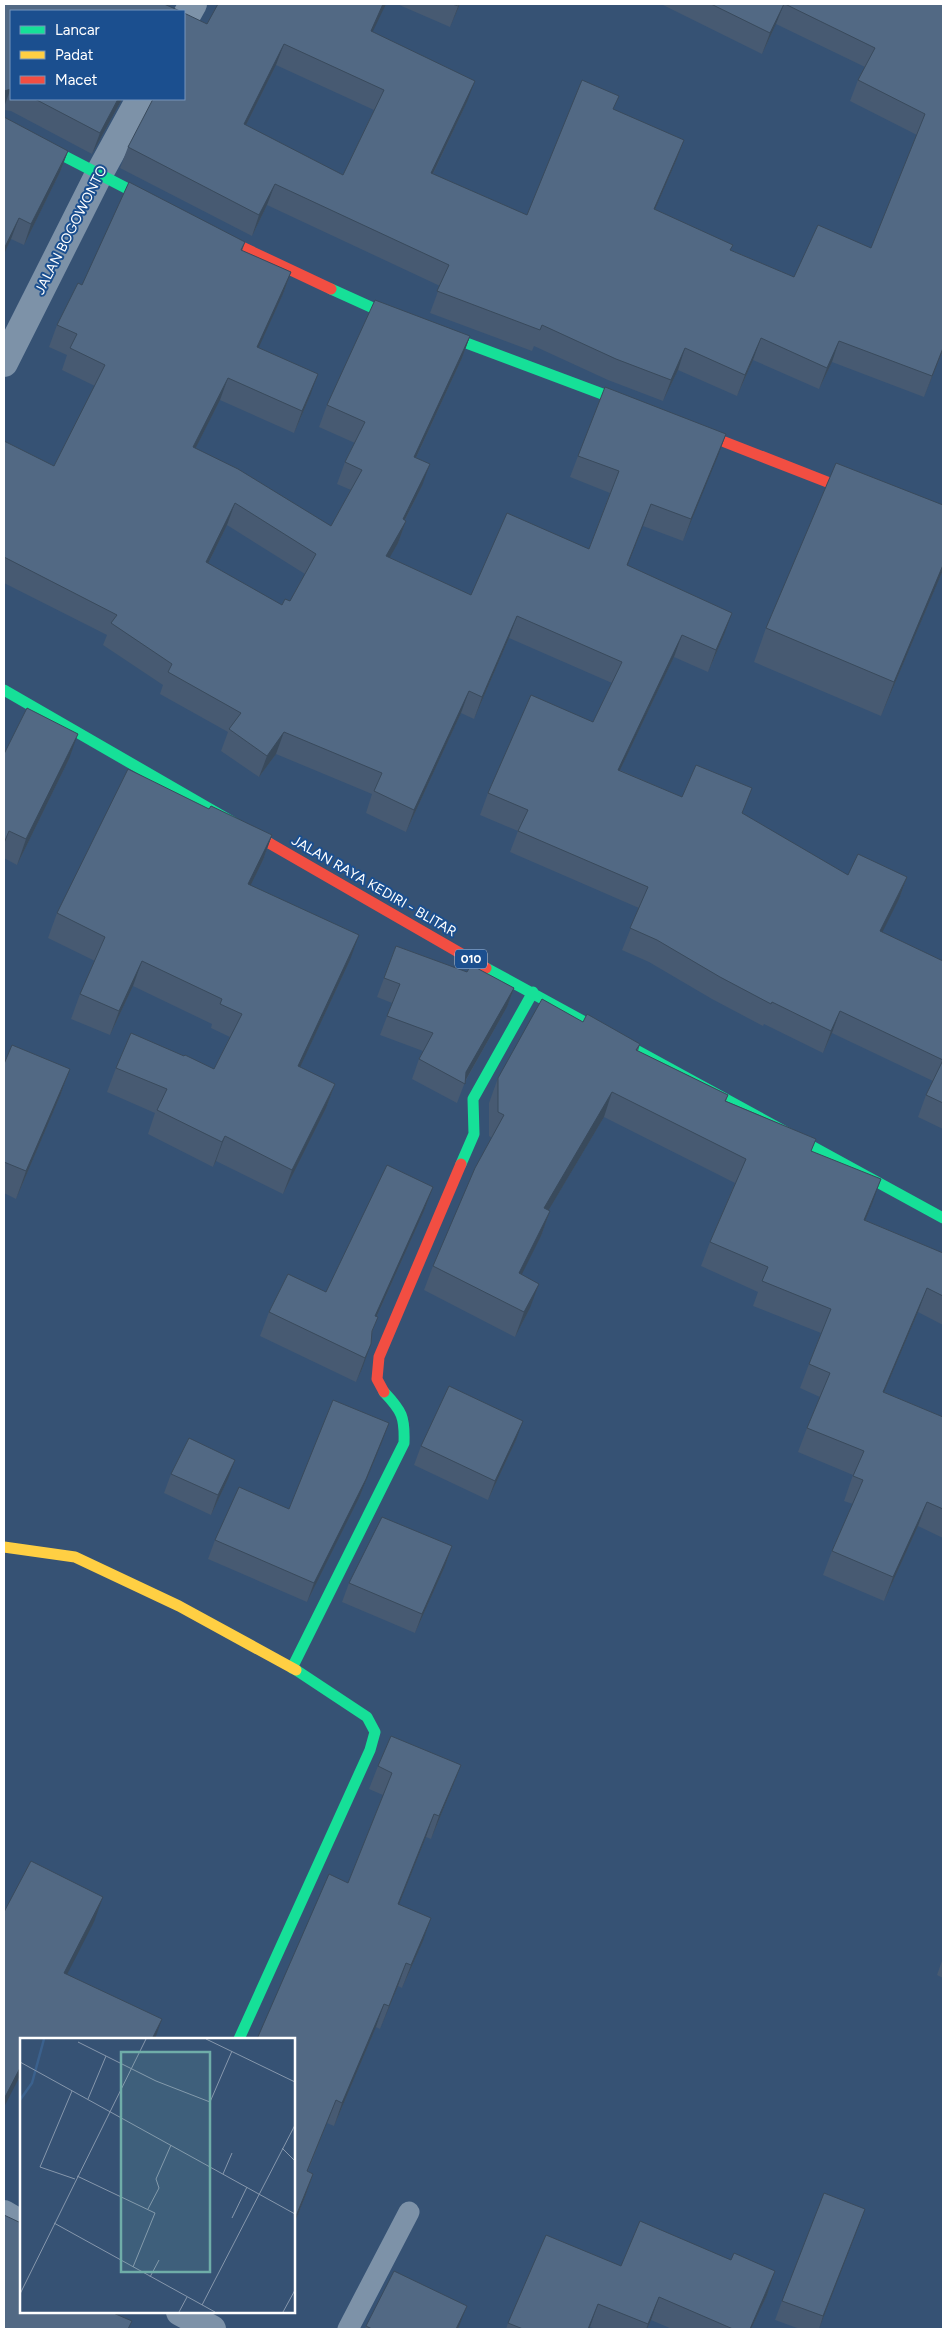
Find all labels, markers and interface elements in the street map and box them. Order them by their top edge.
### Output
legend [10,10,185,100]
text: Lancar [55,21,100,39]
text: Padat [55,46,94,64]
text: Macet [55,71,98,89]
street label: JALAN BOGOWONTO [31,163,111,297]
street label: JALAN RAYA KEDIRI - BLITAR [289,832,460,940]
road number: 010 [455,950,487,969]
inset map [20,2038,295,2313]

